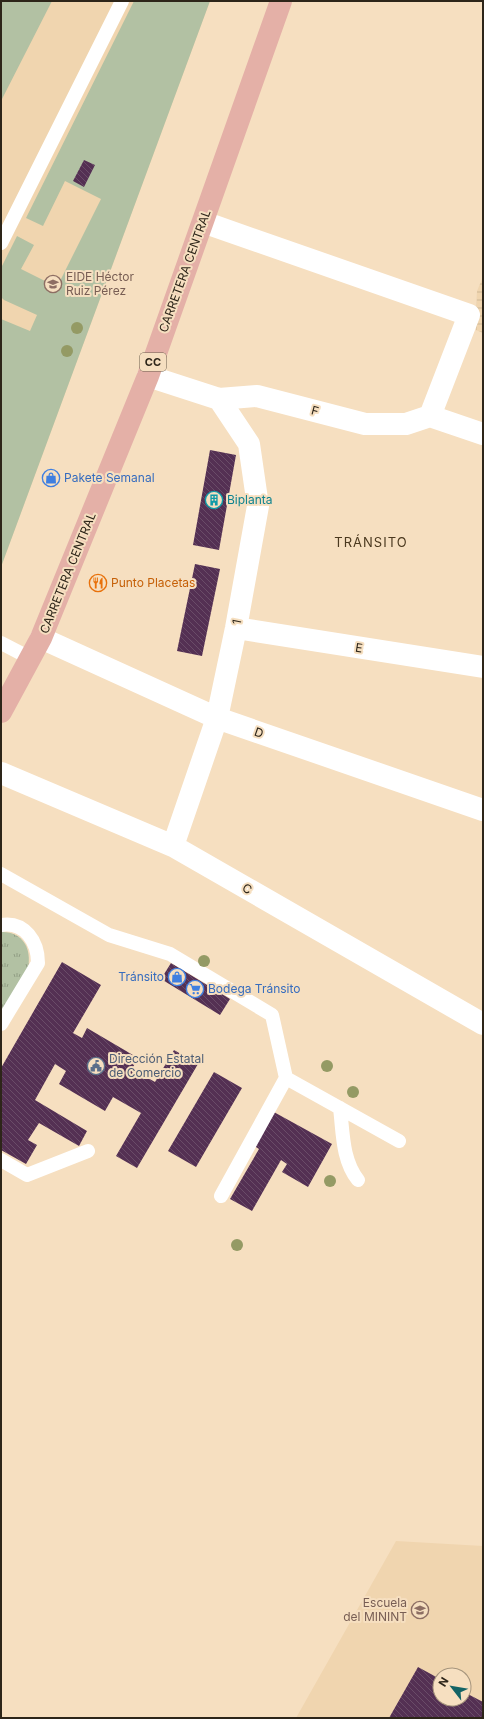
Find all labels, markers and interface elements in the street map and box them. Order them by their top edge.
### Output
street label: CARRETERA CENTRAL [155,207,214,334]
place label: EIDE Héctor Ruiz Pérez [66,269,134,298]
school or university icon: EIDE Héctor Ruiz Pérez [43,274,63,294]
road number: CC [140,353,166,371]
street label: F [310,402,320,419]
shop icon: Pakete Semanal [41,468,61,488]
place label: Pakete Semanal [64,470,155,485]
building icon: Biplanta [204,490,224,510]
place label: Biplanta [227,492,273,507]
street label: CARRETERA CENTRAL [36,510,99,636]
district label: TRÁNSITO [334,534,408,550]
restaurant icon: Punto Placetas [88,573,108,593]
place label: Punto Placetas [111,575,195,590]
street label: 1 [229,618,244,626]
street label: E [354,640,364,655]
street label: D [253,724,266,741]
street label: C [240,880,255,897]
shop icon: Tránsito [167,967,187,987]
place label: Tránsito [118,969,164,984]
supermarket icon: Bodega Tránsito [185,979,205,999]
place label: Bodega Tránsito [208,981,301,996]
place label: Dirección Estatal de Comercio [109,1051,204,1080]
public building icon: Dirección Estatal de Comercio [86,1056,106,1076]
place label: Escuela del MININT [343,1595,407,1624]
school or university icon: Escuela del MININT [410,1600,430,1620]
north arrow [432,1667,472,1707]
text: N [435,1675,452,1689]

